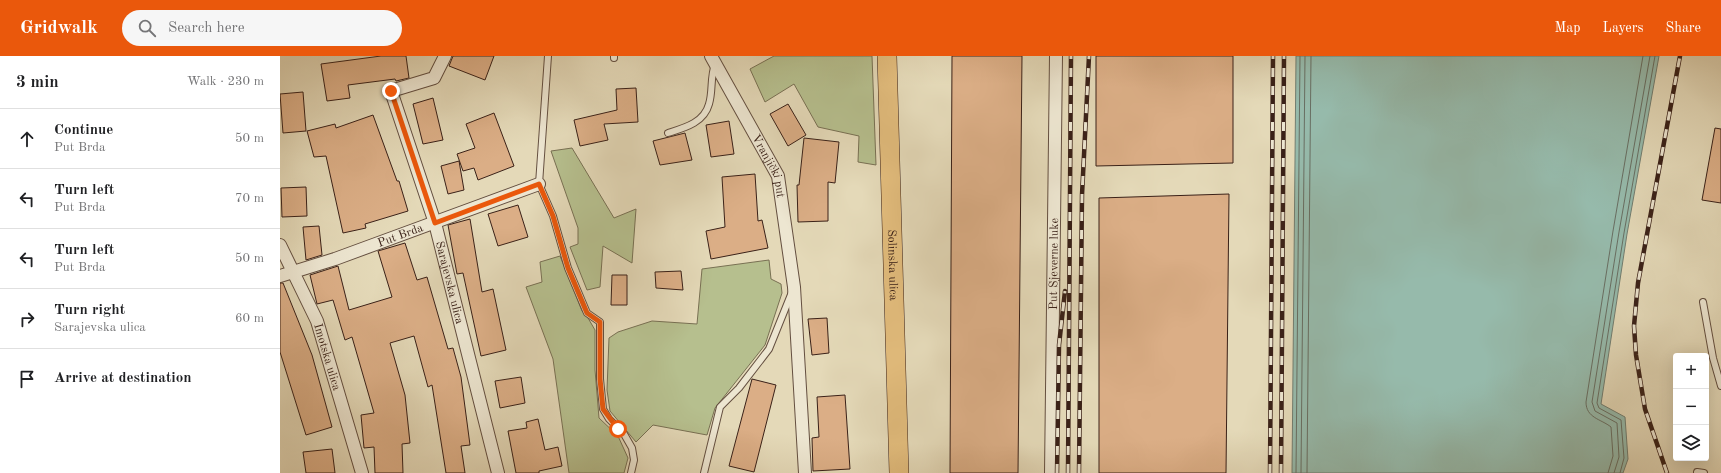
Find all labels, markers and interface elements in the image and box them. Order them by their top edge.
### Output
search box [122,10,402,46]
icon: search [136,17,158,39]
text: Gridwalk [20,19,98,38]
text: Search here [168,21,245,36]
text: Map [1555,21,1581,35]
text: Layers [1603,21,1644,35]
text: Share [1666,21,1701,35]
text: 3 min [16,74,59,91]
text: Walk · 230 m [187,75,264,88]
route end [382,82,400,100]
text: Continue [54,123,113,138]
icon: ahead [16,128,38,150]
text: 50 m [235,132,264,145]
street label: Vranjički put [749,133,786,199]
text: Put Brda [54,141,105,154]
text: Turn left [54,183,114,198]
icon: left [16,188,38,210]
text: 70 m [235,192,264,205]
text: Put Brda [54,201,105,214]
street label: Put Sjeverne luke [1048,217,1061,310]
street label: Put Brda [376,222,425,250]
street label: Solinska ulica [885,229,899,301]
street label: Sarajevska ulica [433,240,465,325]
text: Turn left [54,243,114,258]
icon: left [16,248,38,270]
text: 50 m [235,252,264,265]
text: Put Brda [54,261,105,274]
text: Turn right [54,303,125,318]
icon: right [16,308,38,330]
text: 60 m [235,312,264,325]
text: Sarajevska ulica [54,321,146,334]
street label: Imotska ulica [311,322,342,392]
map controls [1673,353,1709,461]
button: + [1673,353,1709,389]
icon: arrive [16,368,38,390]
text: Arrive at destination [54,371,192,386]
button: − [1673,389,1709,425]
route start [609,420,627,438]
button: layers [1673,425,1709,461]

